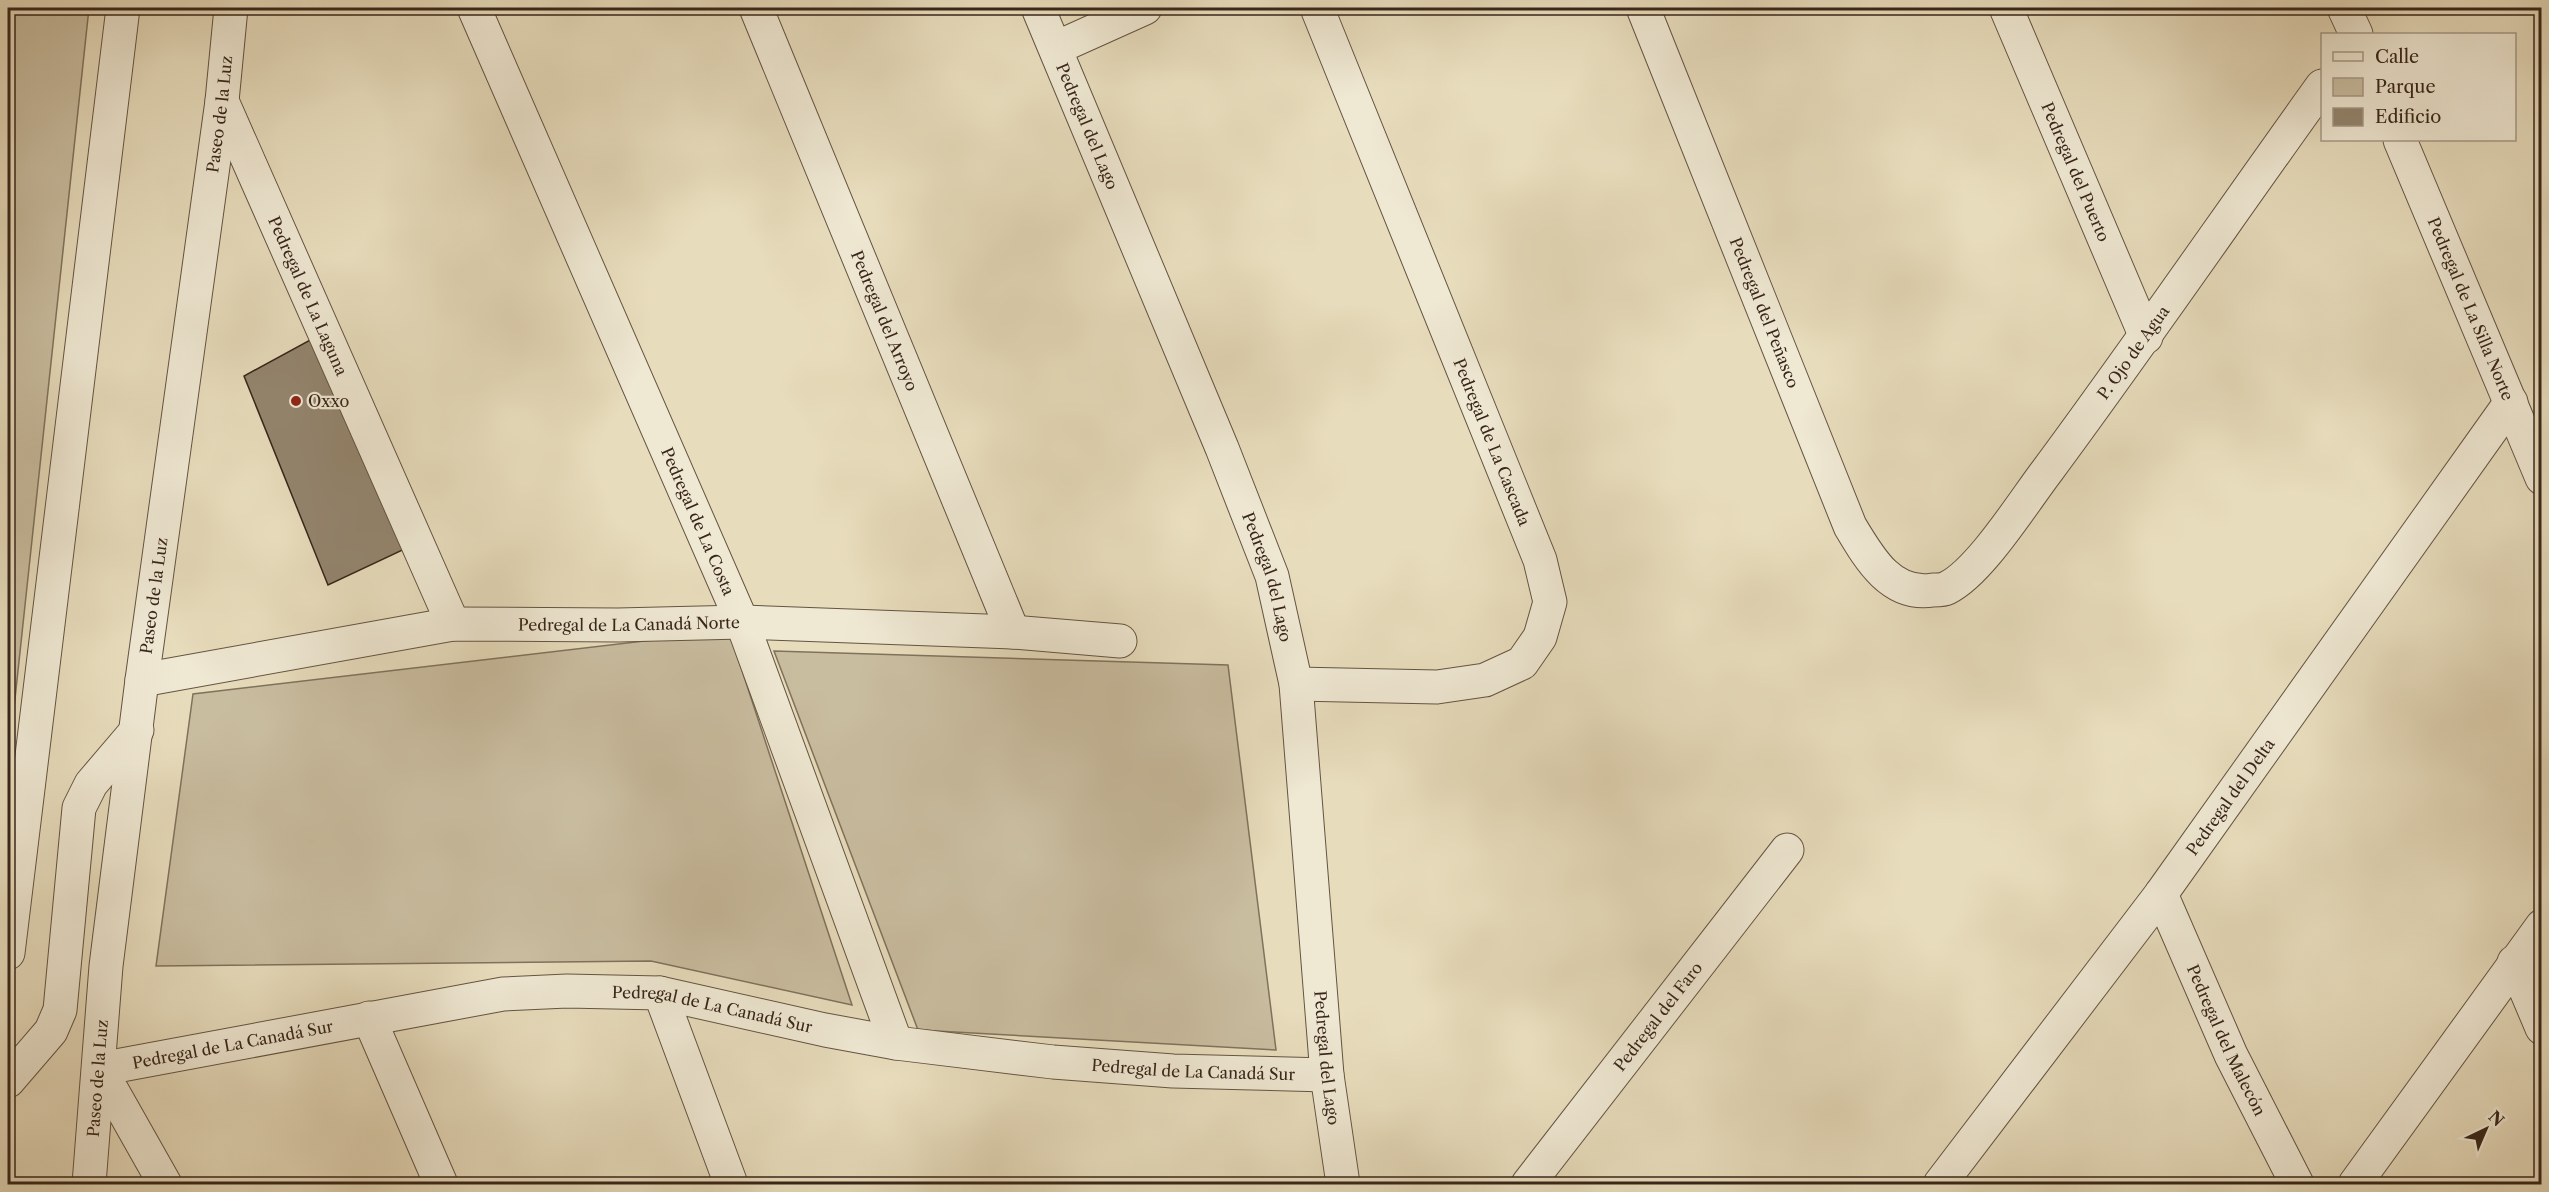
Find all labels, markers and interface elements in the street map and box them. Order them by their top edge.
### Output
legend [2321,33,2516,141]
text: Calle [2375,46,2419,68]
street label: Paseo de la Luz [202,55,236,174]
street label: Pedregal del Lago [1052,60,1123,192]
text: Parque [2375,76,2436,98]
street label: Pedregal del Puerto [2037,99,2114,245]
text: Edificio [2375,106,2441,128]
street label: Pedregal de La Laguna [264,213,352,379]
street label: Pedregal de La Silla Norte [2424,214,2518,403]
street label: Pedregal del Peñasco [1726,234,1804,391]
street label: Pedregal del Arroyo [847,247,923,394]
street label: P. Ojo de Agua [2093,301,2174,403]
street label: Pedregal de La Cascada [1449,355,1535,529]
place label: Oxxo [308,391,349,411]
marker: Oxxo [289,394,303,408]
street label: Pedregal de La Costa [657,444,739,599]
street label: Pedregal del Lago [1238,509,1296,644]
street label: Paseo de la Luz [136,536,172,655]
street label: Pedregal de La Canadá Norte [518,612,740,635]
street label: Pedregal del Delta [2182,734,2279,859]
street label: Pedregal del Faro [1609,958,1707,1075]
street label: Pedregal del Malecón [2183,961,2270,1119]
street label: Pedregal de La Canadá Sur [612,982,815,1037]
street label: Pedregal del Lago [1310,990,1344,1126]
street label: Pedregal de La Canadá Sur [131,1016,335,1073]
street label: Paseo de la Luz [83,1019,112,1138]
street label: Pedregal de La Canadá Sur [1091,1055,1296,1084]
north arrow [2456,1099,2516,1159]
text: N [2484,1106,2508,1130]

